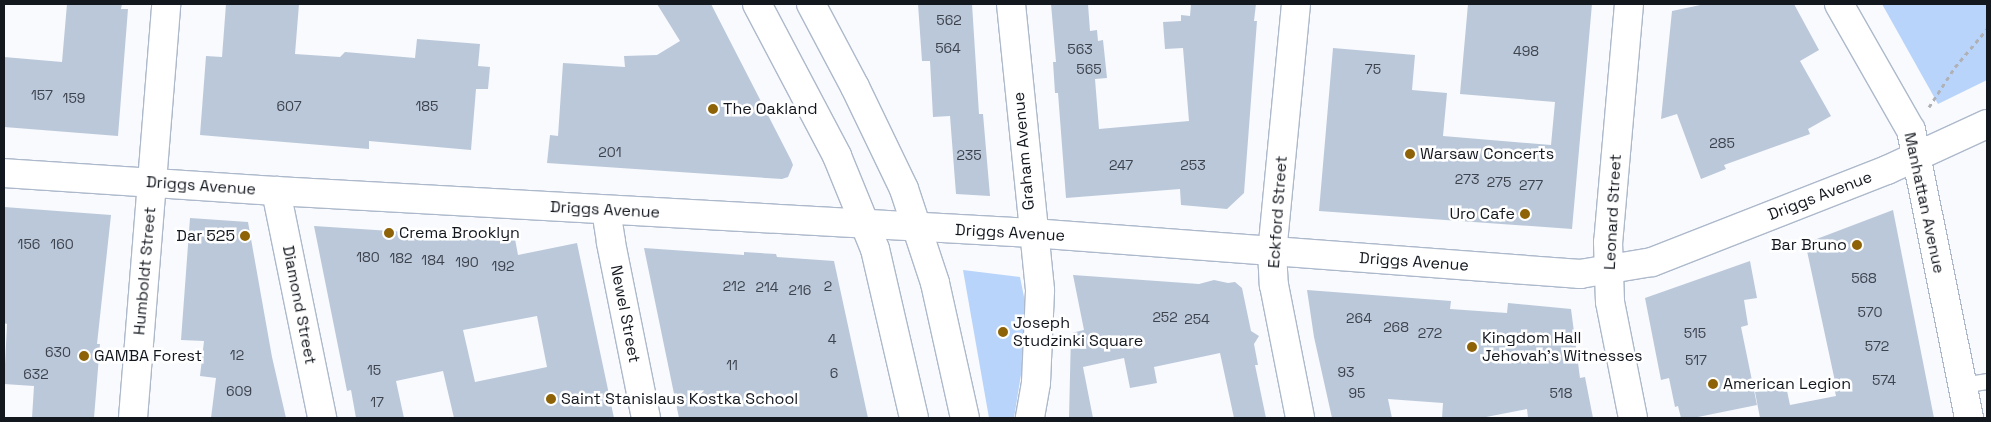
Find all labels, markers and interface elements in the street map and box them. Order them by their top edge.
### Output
house number: 562 [936,12,962,28]
house number: 564 [935,40,961,56]
house number: 563 [1067,41,1093,57]
house number: 498 [1513,43,1539,59]
house number: 565 [1076,61,1102,77]
house number: 75 [1365,61,1381,77]
house number: 157 [31,87,53,103]
house number: 159 [63,90,85,106]
street label: Graham Avenue [1009,91,1039,211]
house number: 607 [276,98,302,114]
house number: 185 [416,98,438,114]
place label: The Oakland [723,99,818,119]
marker: The Oakland [707,103,719,115]
street label: Manhattan Avenue [1900,131,1948,275]
house number: 285 [1709,135,1735,151]
house number: 201 [598,144,622,160]
place label: Warsaw Concerts [1420,144,1554,164]
house number: 235 [956,147,982,163]
marker: Warsaw Concerts [1404,148,1416,160]
street label: Leonard Street [1600,154,1626,270]
street label: Eckford Street [1264,155,1292,269]
house number: 247 [1109,157,1133,173]
house number: 253 [1180,157,1206,173]
street label: Driggs Avenue [1765,167,1875,225]
house number: 273 [1455,171,1479,187]
street label: Driggs Avenue [145,173,257,199]
house number: 275 [1487,174,1511,190]
house number: 277 [1519,177,1543,193]
street label: Driggs Avenue [549,198,661,222]
place label: Uro Cafe [1449,204,1515,224]
street label: Humboldt Street [130,206,160,336]
marker: Uro Cafe [1519,208,1531,220]
street label: Driggs Avenue [954,221,1066,245]
place label: Crema Brooklyn [399,223,520,243]
place label: Dar 525 [176,226,235,246]
marker: Crema Brooklyn [383,227,395,239]
marker: Dar 525 [239,230,251,242]
place label: Bar Bruno [1771,235,1847,255]
house number: 156 [18,236,40,252]
house number: 160 [50,236,74,252]
marker: Bar Bruno [1851,239,1863,251]
street label: Diamond Street [278,244,320,366]
house number: 180 [356,249,380,265]
street label: Driggs Avenue [1358,249,1470,275]
house number: 182 [389,250,413,266]
house number: 184 [421,252,445,268]
house number: 190 [455,254,479,270]
house number: 192 [492,258,514,274]
street label: Newel Street [606,264,644,364]
house number: 568 [1851,270,1877,286]
house number: 212 [723,278,745,294]
house number: 2 [824,278,832,294]
house number: 214 [755,279,779,295]
house number: 216 [789,282,811,298]
house number: 570 [1858,304,1882,320]
house number: 252 [1152,309,1178,325]
house number: 264 [1346,310,1372,326]
house number: 254 [1184,311,1210,327]
place label: Joseph Studzinki Square [1013,313,1143,351]
house number: 268 [1383,319,1409,335]
house number: 272 [1418,325,1442,341]
house number: 515 [1684,325,1706,341]
marker: Joseph Studzinki Square [997,326,1009,338]
place label: Kingdom Hall Jehovah's Witnesses [1482,328,1643,366]
house number: 4 [828,331,836,347]
house number: 572 [1865,338,1889,354]
marker: Kingdom Hall Jehovah's Witnesses [1466,341,1478,353]
house number: 630 [45,344,71,360]
place label: GAMBA Forest [94,346,202,366]
house number: 12 [230,347,244,363]
marker: GAMBA Forest [78,350,90,362]
house number: 517 [1685,352,1707,368]
house number: 11 [726,357,738,373]
house number: 15 [367,362,381,378]
house number: 93 [1337,364,1355,380]
house number: 6 [830,365,838,381]
house number: 632 [23,366,49,382]
house number: 574 [1872,372,1896,388]
place label: American Legion [1723,374,1851,394]
marker: American Legion [1707,378,1719,390]
house number: 609 [226,383,252,399]
house number: 95 [1349,385,1365,401]
house number: 518 [1550,385,1572,401]
place label: Saint Stanislaus Kostka School [561,389,798,409]
marker: Saint Stanislaus Kostka School [545,393,557,405]
house number: 17 [370,394,384,410]

